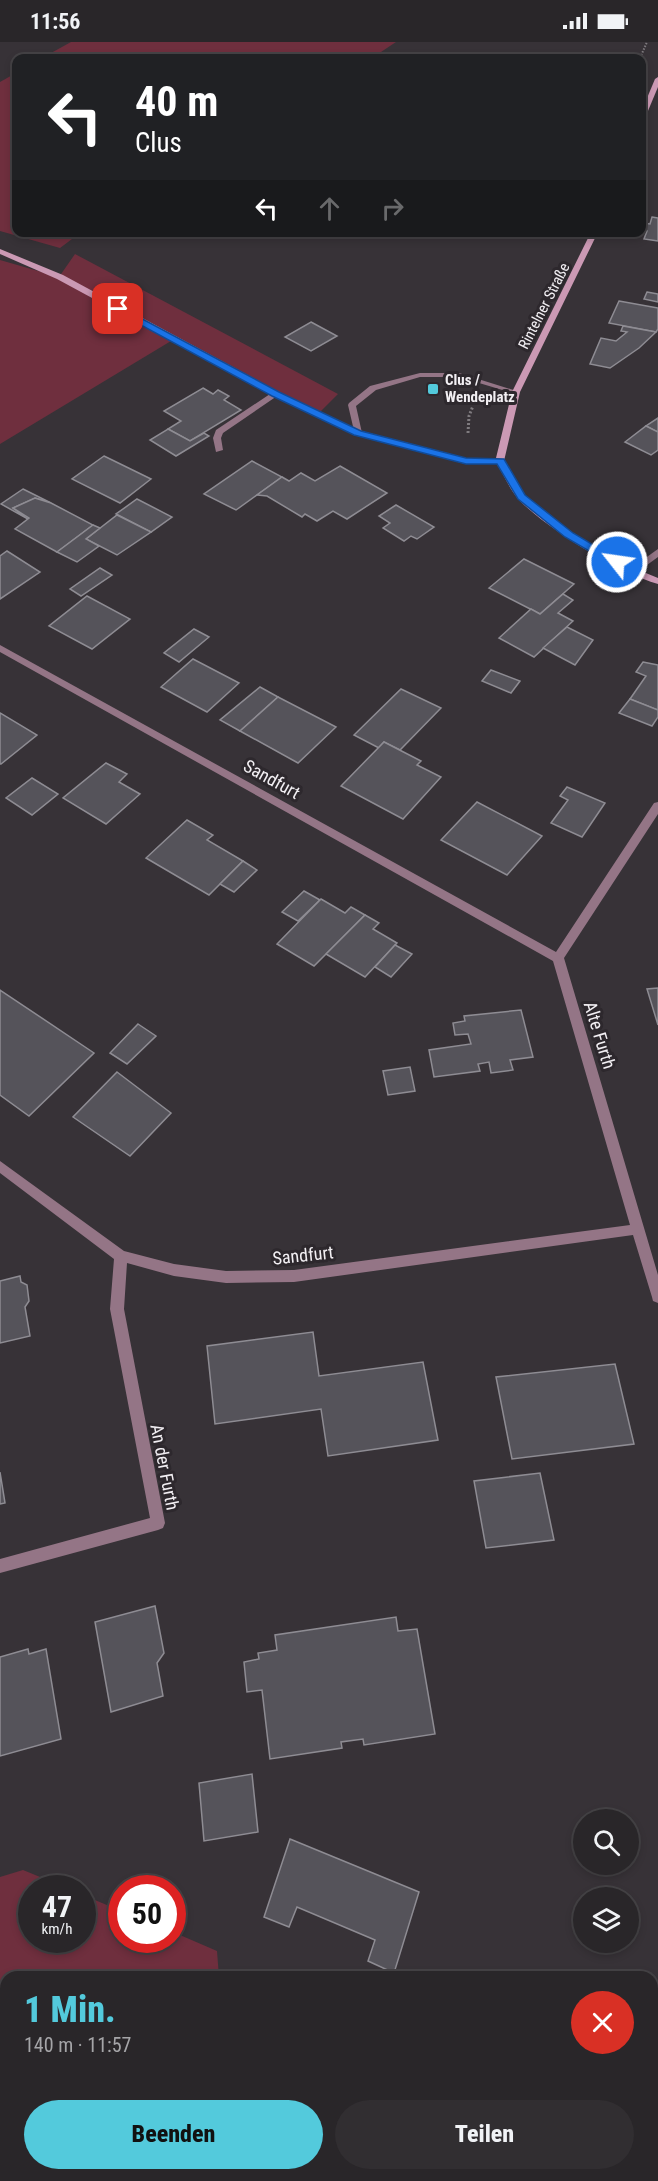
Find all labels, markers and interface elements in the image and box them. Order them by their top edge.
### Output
text: 11:56 [30,9,81,34]
text: 40 m [135,77,218,126]
icon: left [36,78,114,156]
text: Clus [135,127,182,159]
icon: left [250,192,283,225]
icon: ahead [313,192,346,225]
icon: right [376,192,409,225]
street label: Rintelner Straße [515,260,573,352]
pin [92,283,143,334]
icon: arrive [101,292,134,325]
place label: Clus / Wendeplatz [445,371,515,406]
marker: Clus / Wendeplatz [426,382,440,396]
position arrow [585,530,649,594]
street label: Sandfurt [240,755,304,803]
street label: Alte Furth [580,999,620,1071]
street label: Sandfurt [271,1241,335,1269]
street label: An der Furth [146,1422,184,1512]
map controls [573,1809,639,1953]
button: search [573,1809,639,1875]
speed limit sign: 50 [108,1875,186,1953]
button: layers [573,1887,639,1953]
text: 47 [42,1889,72,1924]
text: km/h [42,1920,72,1938]
text: 1 Min. [24,1989,116,2031]
button: close [571,1991,634,2054]
text: 140 m · 11:57 [24,2033,131,2057]
button: Beenden [24,2100,323,2169]
button: Teilen [335,2100,634,2169]

